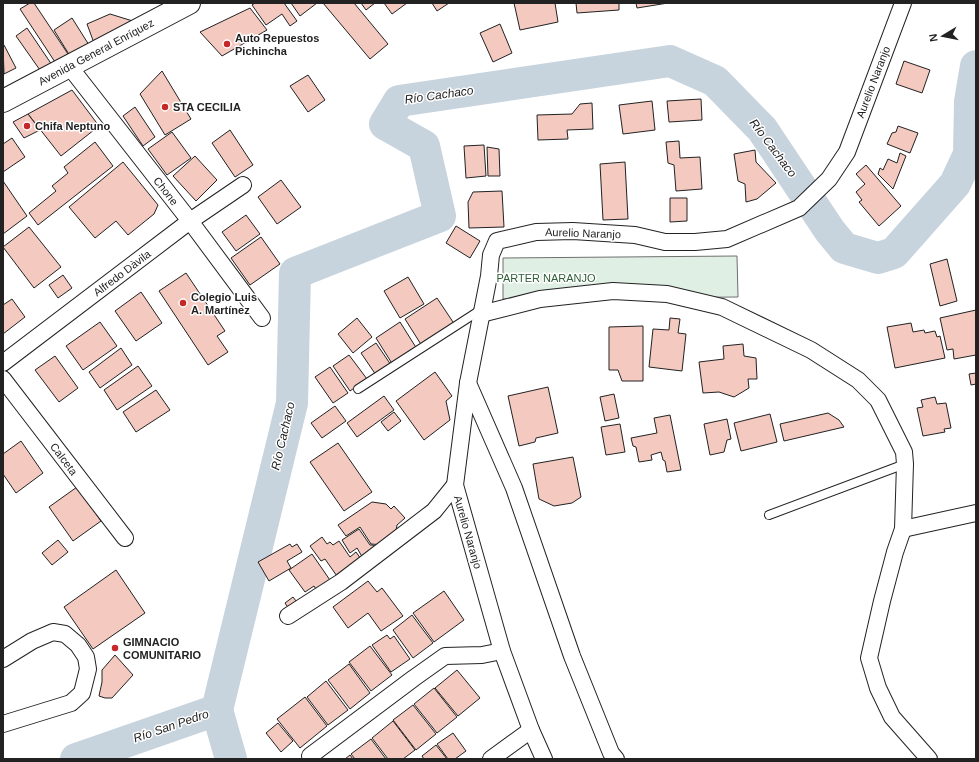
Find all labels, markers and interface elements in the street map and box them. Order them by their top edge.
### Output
street label: Avenida General Enríquez [36,16,156,88]
north arrow [923,16,963,56]
place label: Auto Repuestos Pichincha [235,32,319,57]
text: N [927,33,940,43]
marker: Auto Repuestos Pichincha [222,39,232,49]
street label: Aurelio Naranjo [854,44,892,120]
water label: Río Cachaco [404,83,475,107]
place label: STA CECILIA [173,101,241,113]
marker: STA CECILIA [160,102,170,112]
water label: Río Cachaco [747,116,800,180]
place label: Chifa Neptuno [35,120,110,132]
marker: Chifa Neptuno [22,121,32,131]
street label: Chone [151,175,181,207]
street label: Aurelio Naranjo [545,226,621,240]
street label: Alfredo Dàvila [91,247,154,298]
park label: PARTER NARANJO [496,272,596,284]
place label: Colegio Luis A. Martínez [191,291,257,316]
marker: Colegio Luis A. Martínez [178,298,188,308]
water label: Río Cachaco [268,400,298,471]
street label: Calceta [48,440,81,478]
street label: Aurelio Naranjo [452,494,484,570]
place label: GIMNACIO COMUNITARIO [123,636,201,661]
marker: GIMNACIO COMUNITARIO [110,643,120,653]
water label: Río San Pedro [132,706,211,745]

